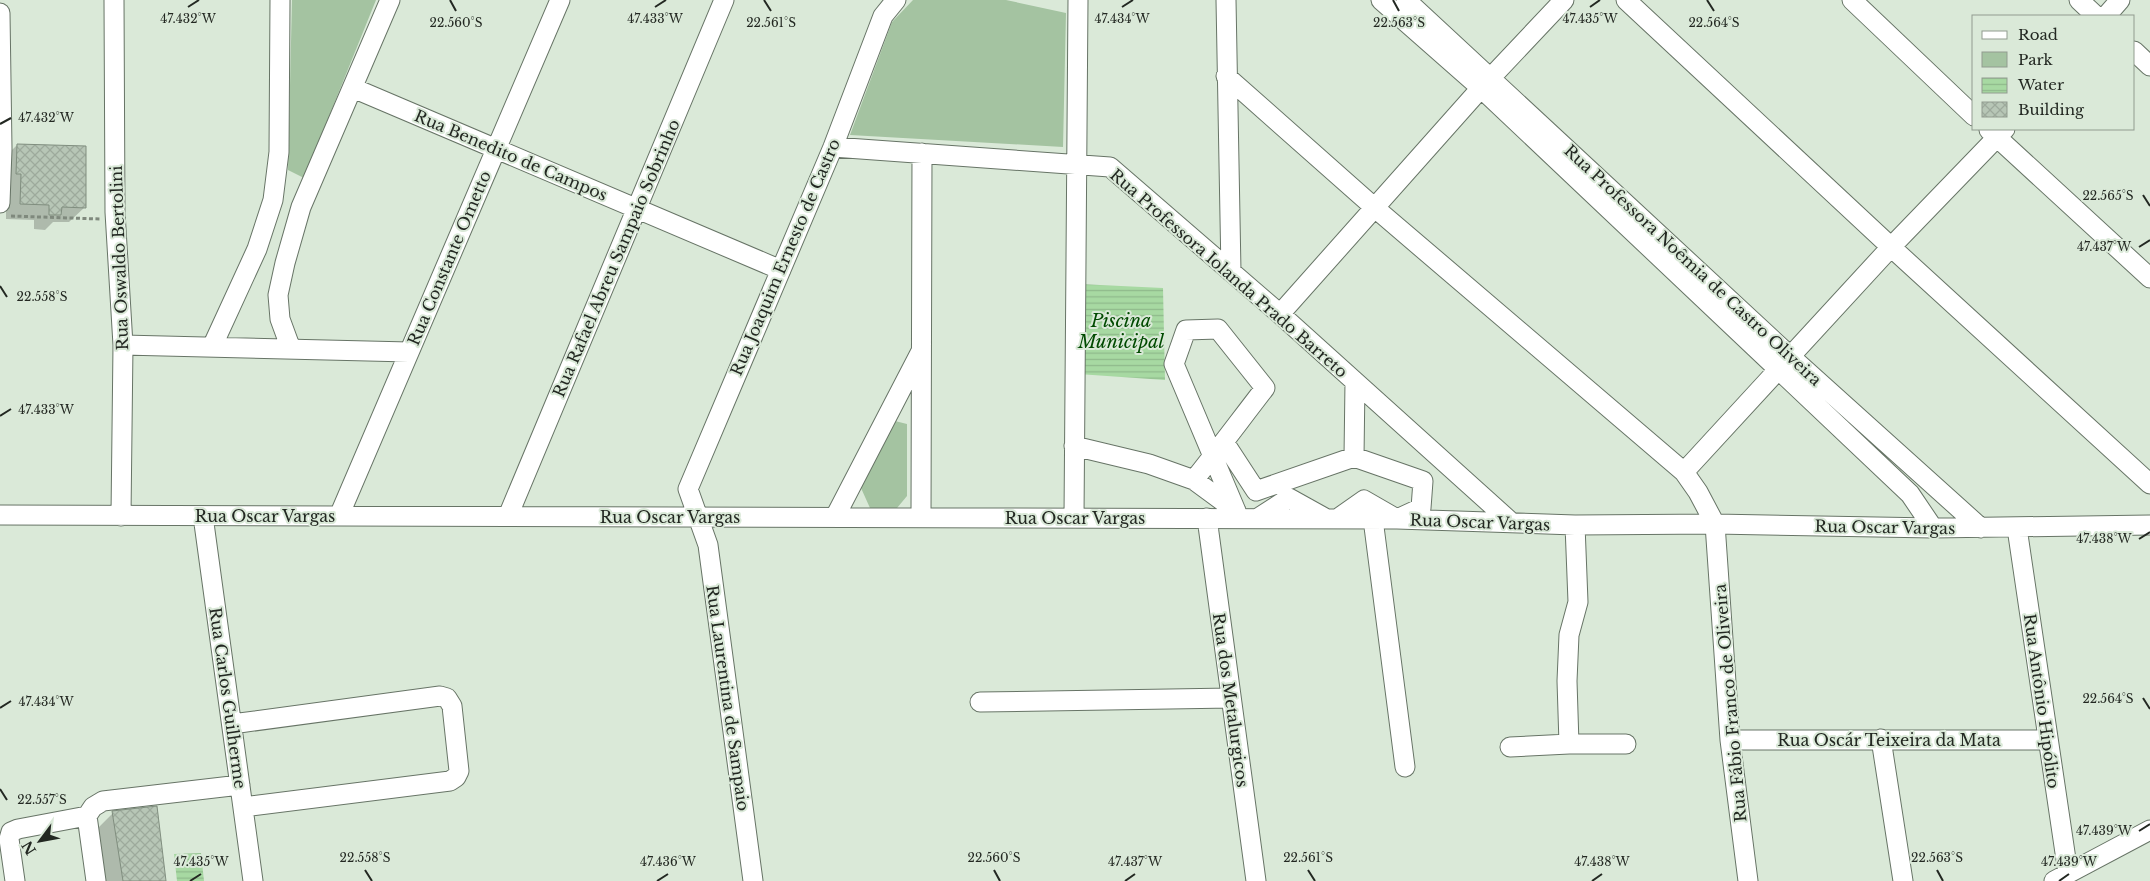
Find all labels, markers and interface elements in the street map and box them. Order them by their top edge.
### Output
text: 47.432°W [160,11,217,26]
text: 47.433°W [627,11,684,26]
text: 47.434°W [1094,11,1150,26]
text: 47.435°W [1562,11,1618,26]
text: 22.560°S [430,15,483,30]
text: 22.561°S [746,15,796,30]
text: 22.563°S [1373,15,1425,30]
text: 22.564°S [1688,15,1740,30]
legend [1972,15,2135,130]
text: Road [2018,25,2058,44]
text: Park [2018,50,2054,69]
text: Water [2017,75,2065,94]
text: Building [2018,100,2085,119]
street label: Rua Benedito de Campos [412,105,610,205]
text: 47.432°W [18,110,75,125]
street label: Rua Rafael Abreu Sampaio Sobrinho [548,116,684,400]
street label: Rua Joaquim Ernesto de Castro [726,135,844,379]
street label: Rua Professora Noêmia de Castro Oliveira [1560,140,1826,390]
street label: Rua Professora Iolanda Prado Barreto [1106,164,1352,382]
street label: Rua Oswaldo Bertolini [106,165,132,351]
street label: Rua Constante Ometto [403,168,495,348]
text: 22.565°S [2082,188,2134,203]
text: 47.437°W [2077,239,2132,254]
text: 22.558°S [17,289,68,304]
water label: Piscina Municipal [1077,310,1164,353]
text: 47.433°W [18,402,75,417]
street label: Rua Oscar Vargas [195,506,335,526]
street label: Rua Oscar Vargas [600,507,740,527]
street label: Rua Oscar Vargas [1005,508,1145,528]
street label: Rua Oscar Vargas [1409,510,1551,534]
street label: Rua Oscar Vargas [1814,516,1956,538]
text: 47.438°W [2076,531,2133,546]
street label: Rua Fábio Franco de Oliveira [1710,583,1750,823]
street label: Rua Laurentina de Sampaio [702,584,754,812]
street label: Rua Carlos Guilherme [205,606,251,790]
street label: Rua dos Metalurgicos [1209,612,1253,788]
street label: Rua Antônio Hipólito [2020,612,2064,790]
text: 22.564°S [2082,691,2134,706]
text: 47.434°W [18,694,74,709]
street label: Rua Oscár Teixeira da Mata [1777,730,2001,750]
text: 22.557°S [17,792,67,807]
north arrow [15,816,65,866]
text: 47.439°W [2076,823,2133,838]
text: N [18,838,40,858]
text: 22.558°S [340,850,391,865]
text: 22.560°S [968,850,1021,865]
text: 22.561°S [1283,850,1333,865]
text: 22.563°S [1911,850,1963,865]
text: 47.435°W [173,854,229,869]
text: 47.436°W [640,854,697,869]
text: 47.437°W [1108,854,1163,869]
text: 47.438°W [1574,854,1631,869]
text: 47.439°W [2041,854,2098,869]

